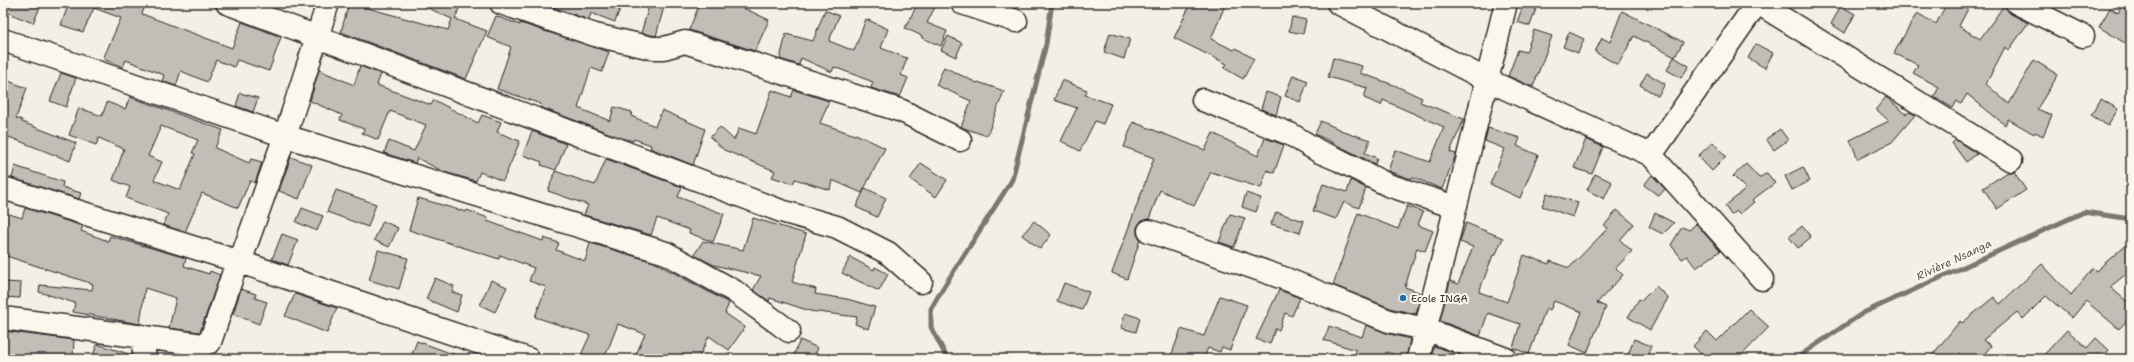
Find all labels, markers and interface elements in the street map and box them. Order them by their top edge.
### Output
water label: Rivière Nsanga [1914,236,1994,284]
place label: Ecole INGA [1411,292,1468,305]
marker: Ecole INGA [1398,293,1408,303]

